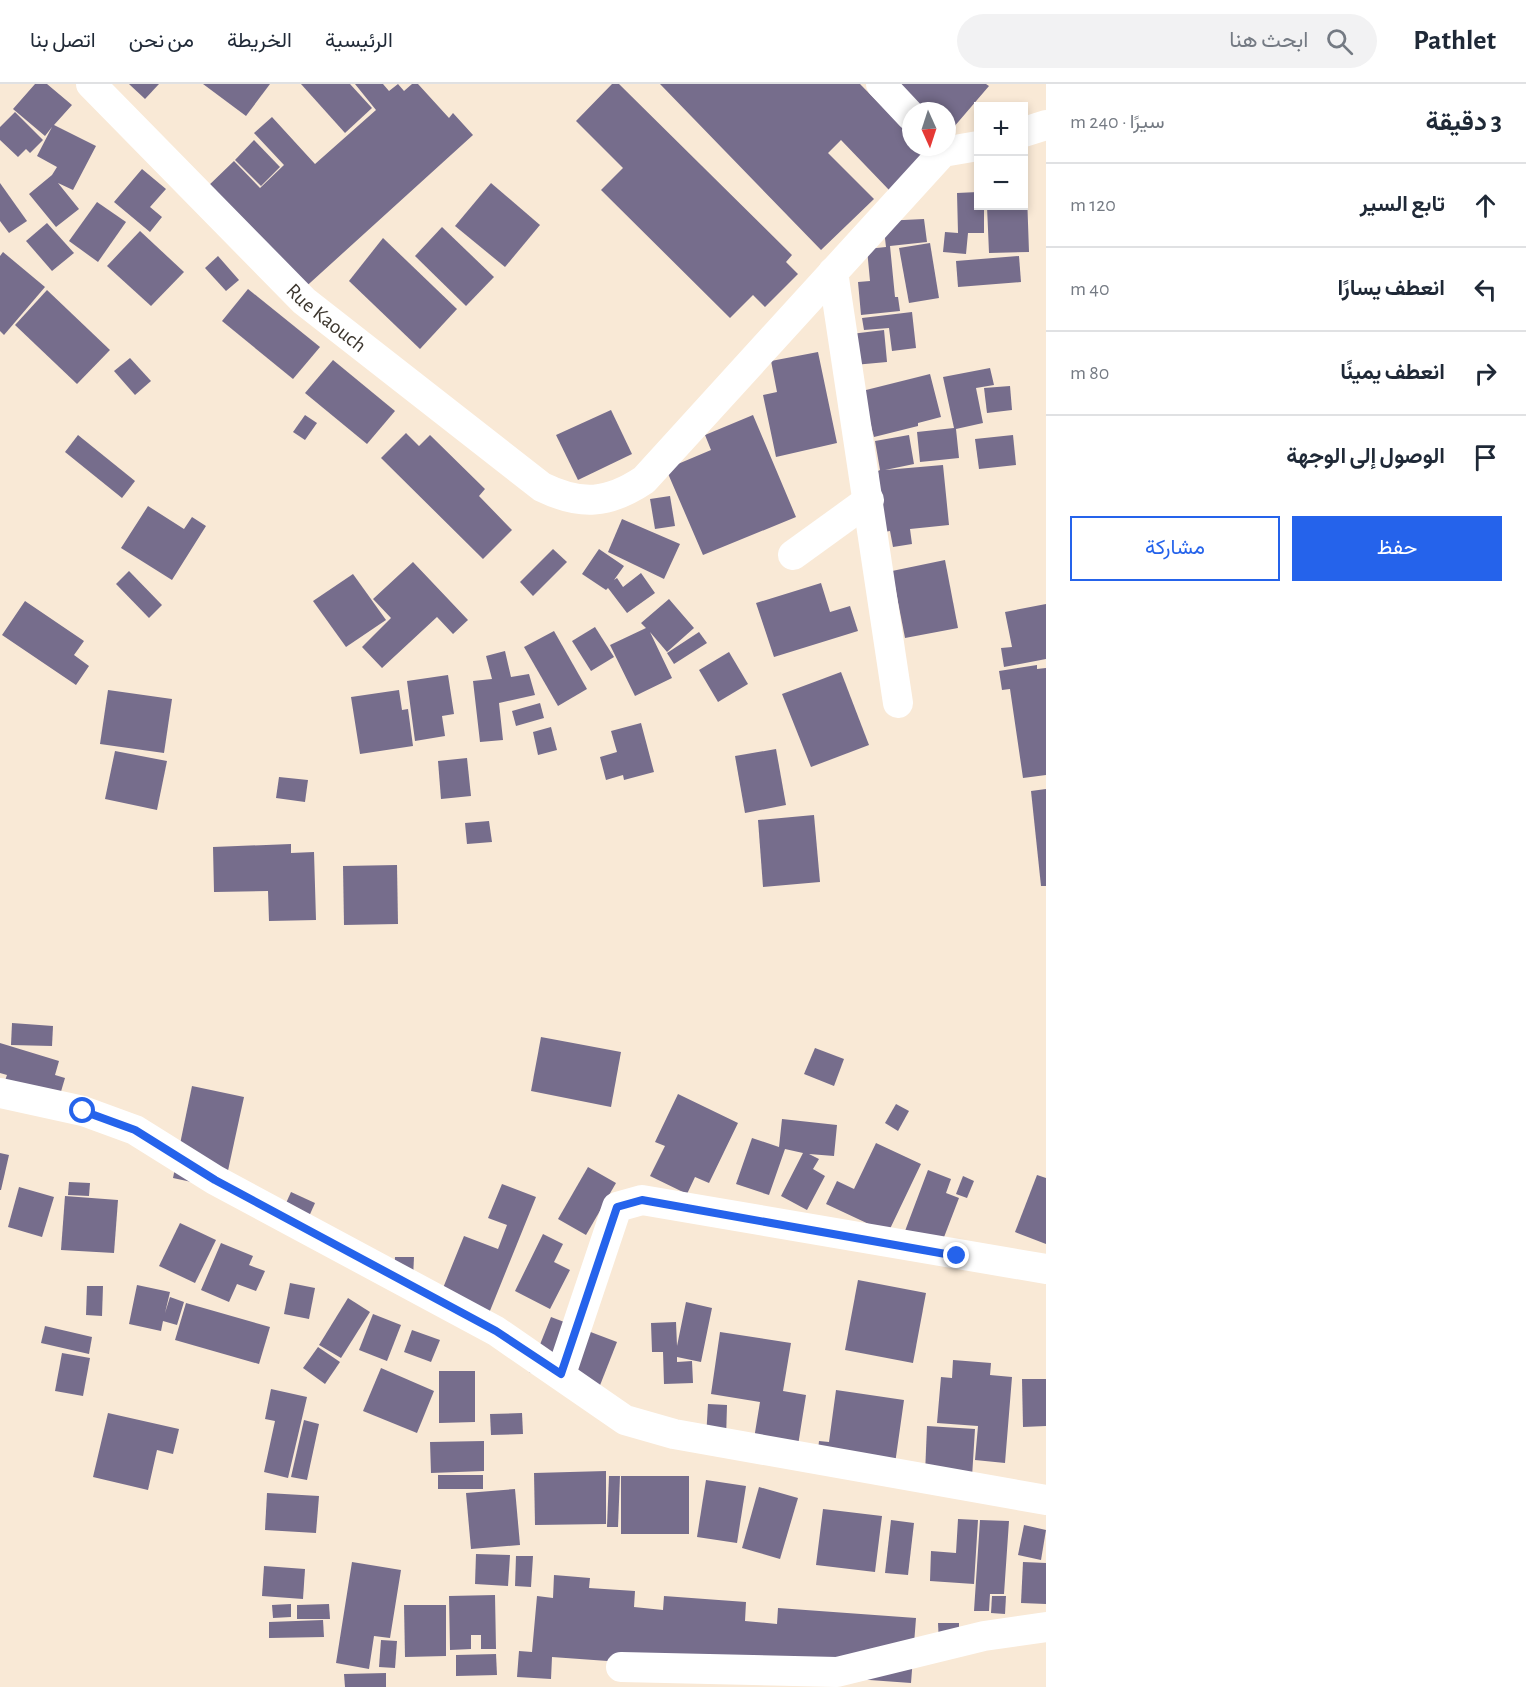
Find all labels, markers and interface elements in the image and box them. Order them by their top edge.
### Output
search box [957,14,1377,68]
icon: search [1323,25,1356,58]
text: Pathlet [1413,27,1496,55]
text: ابحث هنا [1229,29,1308,51]
text: اتصل بنا [30,30,96,51]
text: من نحن [129,30,194,51]
text: الخريطة [227,30,292,51]
text: الرئيسية [325,30,393,51]
north arrow [902,102,956,156]
map controls [974,102,1028,210]
button: + [974,102,1028,156]
text: 3 دقيقة [1426,109,1502,135]
text: سيرًا · 240 m [1070,112,1164,132]
button: − [974,156,1028,210]
icon: ahead [1469,189,1502,222]
text: تابع السير [1360,193,1445,215]
text: 120 m [1070,195,1116,215]
icon: left [1469,273,1502,306]
text: انعطف يسارًا [1338,277,1445,299]
text: 40 m [1070,279,1110,299]
street label: Rue Kaouch [282,280,370,356]
icon: right [1469,357,1502,390]
text: انعطف يمينًا [1340,361,1445,383]
text: 80 m [1070,363,1109,383]
icon: arrive [1469,441,1502,474]
text: الوصول إلى الوجهة [1286,445,1445,467]
button: مشاركة [1070,516,1280,581]
button: حفظ [1292,516,1502,581]
route start [69,1097,95,1123]
route end [943,1242,969,1268]

